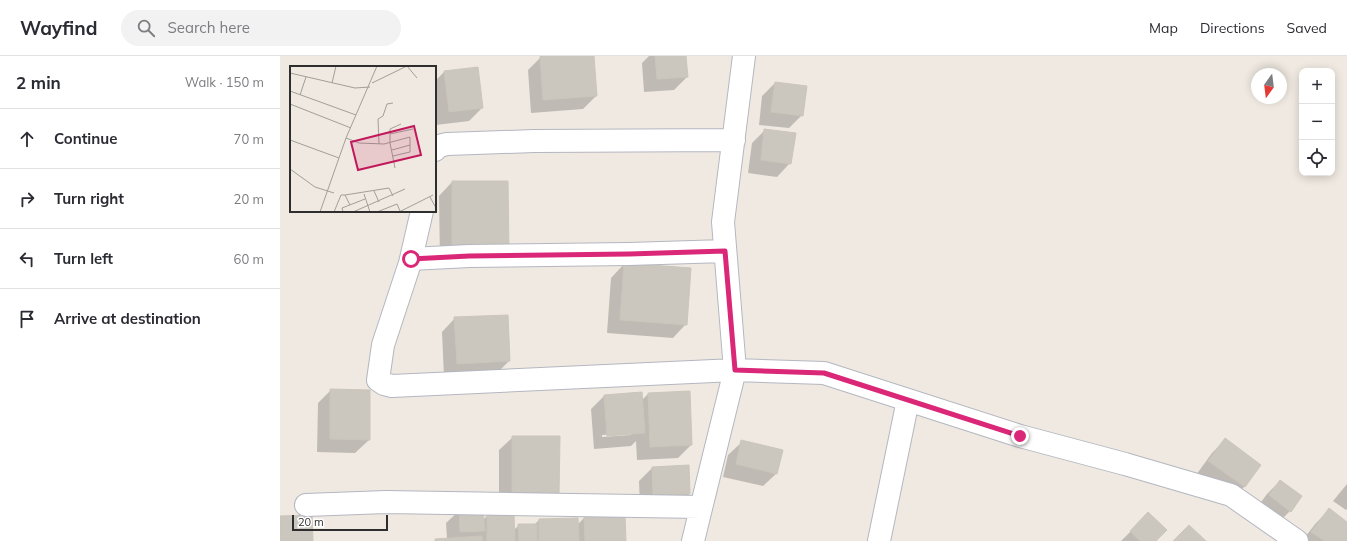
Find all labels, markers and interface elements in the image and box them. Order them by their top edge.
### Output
search box [121,10,401,46]
text: Wayfind [20,16,97,40]
icon: search [135,17,157,39]
text: Search here [167,18,250,37]
text: Map [1149,19,1178,37]
text: Directions [1200,19,1265,37]
text: Saved [1287,19,1327,37]
inset map [290,66,436,212]
north arrow [1251,68,1287,104]
map controls [1299,68,1335,176]
button: + [1299,68,1335,104]
text: 2 min [16,72,61,93]
text: Walk · 150 m [185,74,264,90]
button: − [1299,104,1335,140]
icon: ahead [16,128,38,150]
text: Continue [54,129,117,148]
text: 70 m [234,131,264,147]
button: locate [1299,140,1335,176]
icon: right [16,188,38,210]
text: Turn right [54,189,124,208]
text: 20 m [234,191,264,207]
icon: left [16,248,38,270]
text: Turn left [54,249,113,268]
route start [402,250,420,268]
text: 60 m [234,251,264,267]
icon: arrive [16,308,38,330]
text: Arrive at destination [54,309,201,328]
route end [1011,427,1029,445]
scale bar [292,513,388,532]
text: 20 m [298,515,324,529]

